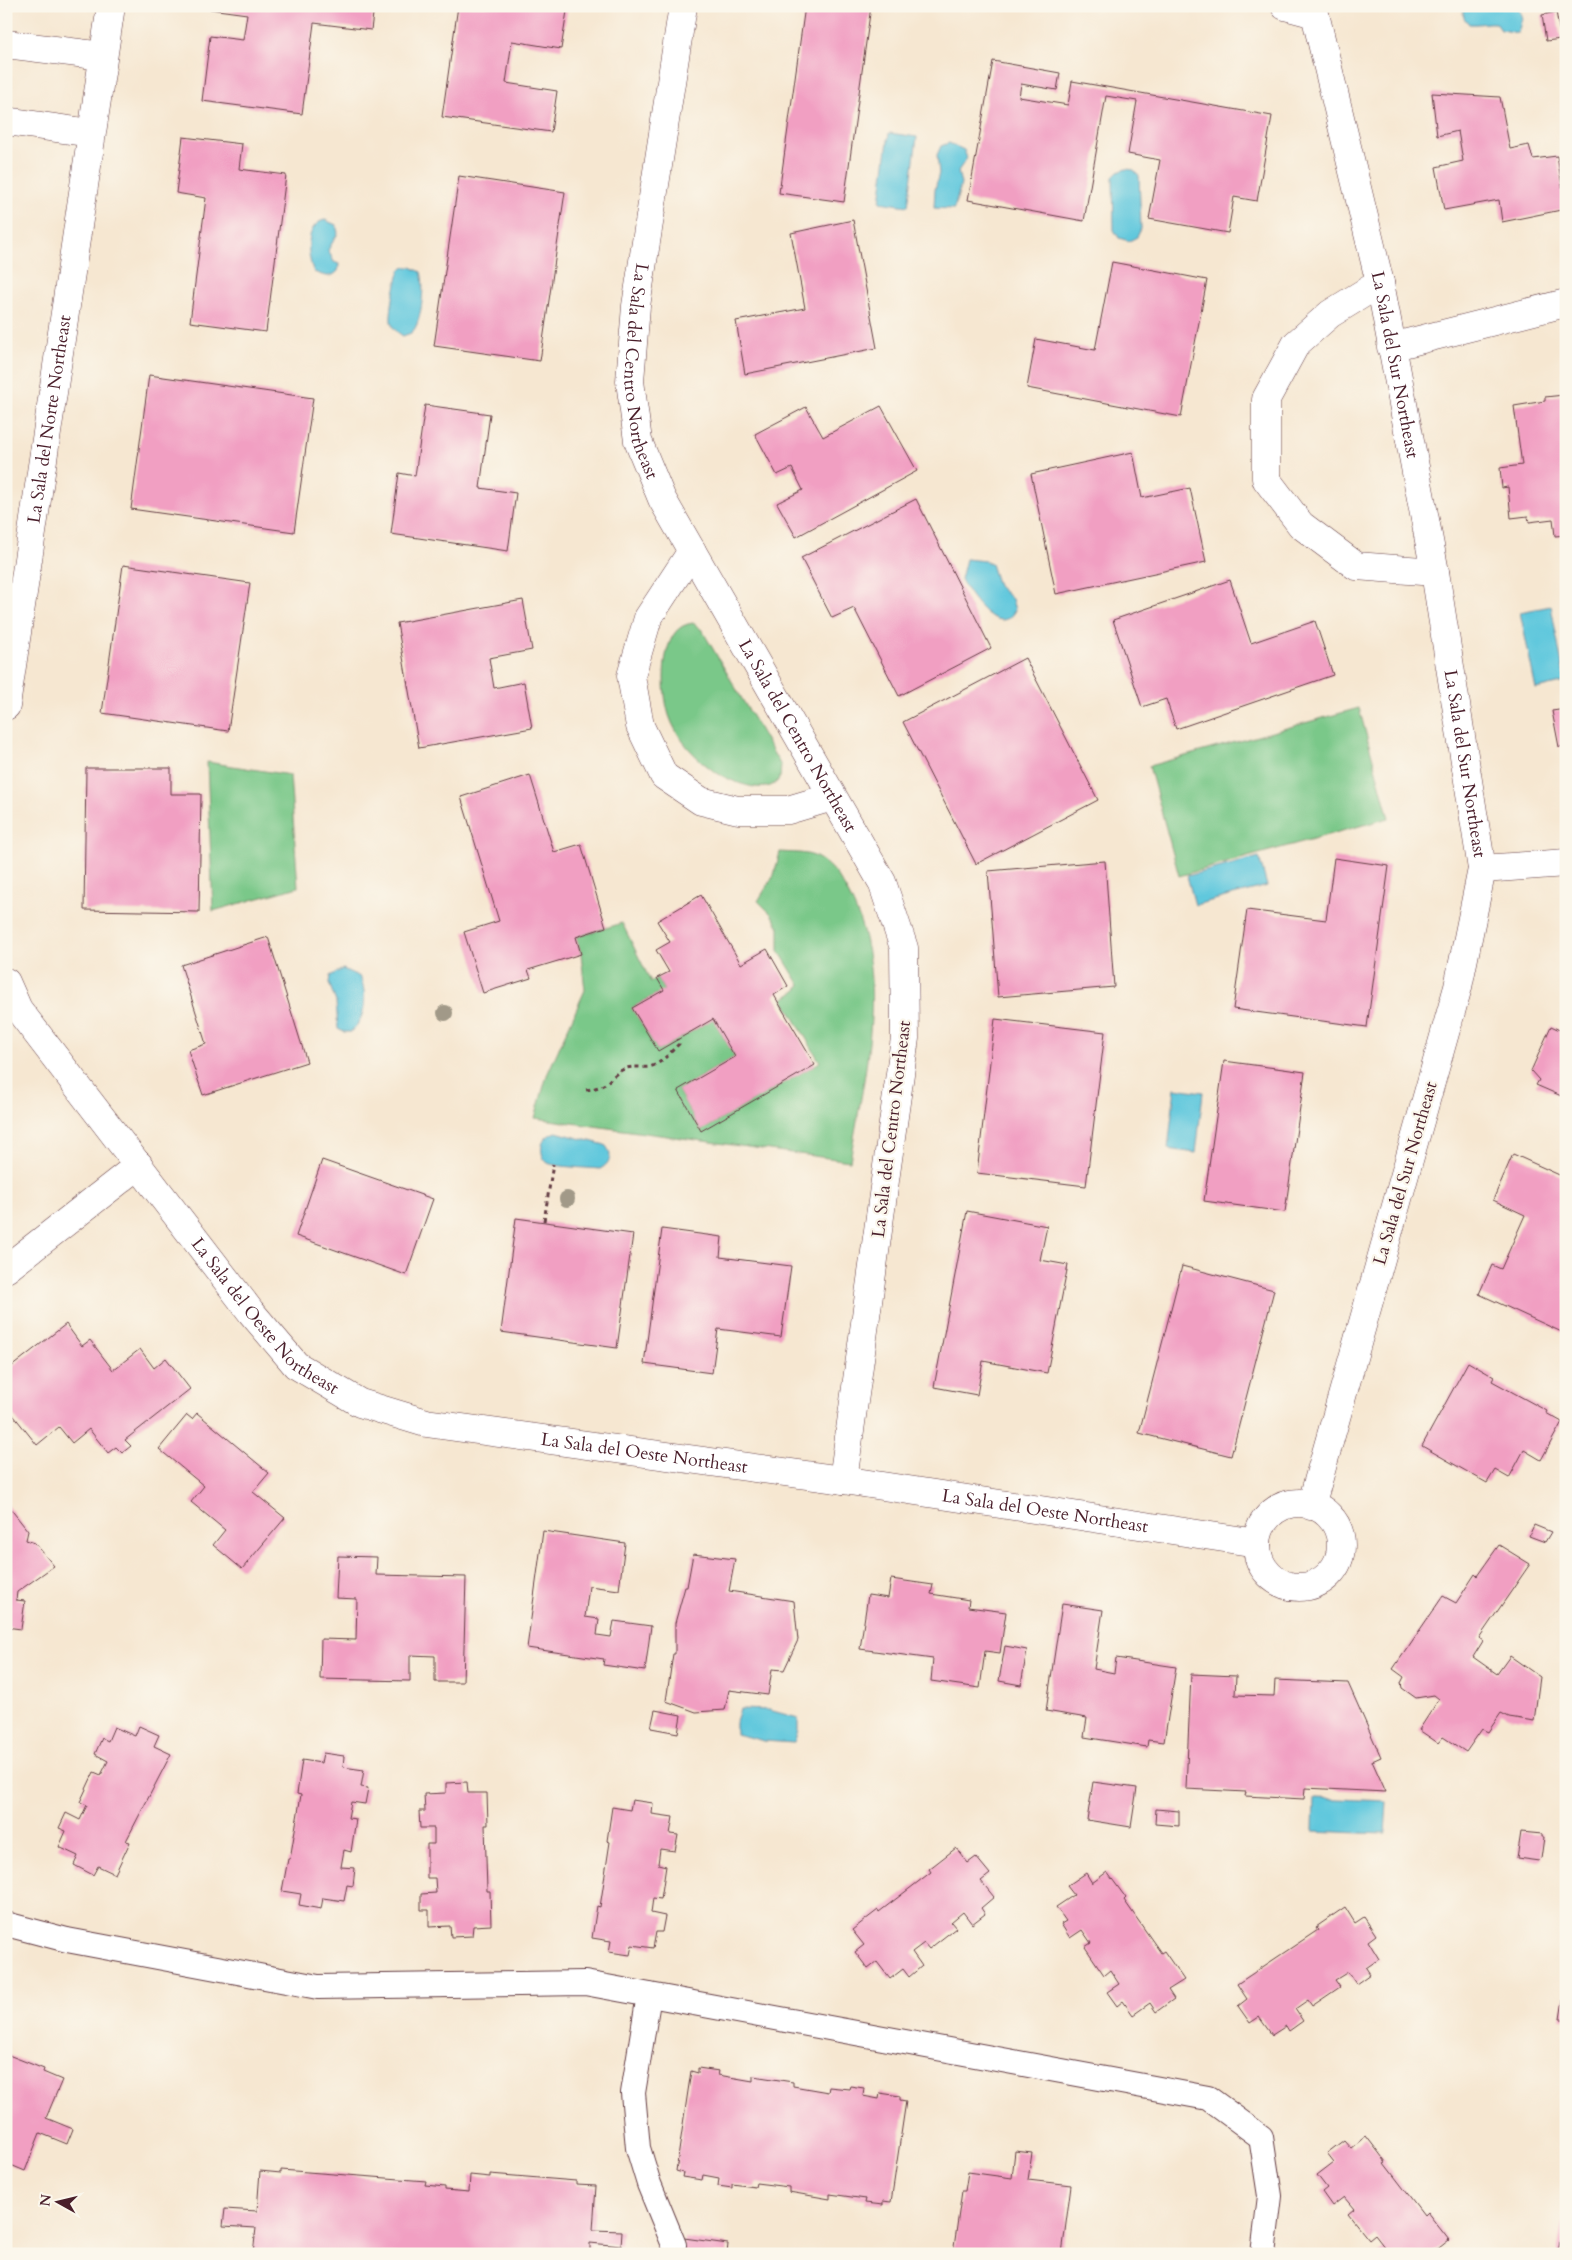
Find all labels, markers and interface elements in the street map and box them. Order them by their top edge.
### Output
street label: La Sala del Centro Northeast [617,261,664,483]
street label: La Sala del Sur Northeast [1365,269,1425,461]
street label: La Sala del Norte Northeast [22,313,78,525]
street label: La Sala del Centro Northeast [732,635,863,837]
street label: La Sala del Sur Northeast [1438,668,1492,860]
street label: La Sala del Centro Northeast [866,1019,917,1239]
street label: La Sala del Sur Northeast [1367,1078,1444,1268]
street label: La Sala del Oeste Northeast [185,1233,343,1401]
street label: La Sala del Oeste Northeast [539,1427,749,1480]
street label: La Sala del Oeste Northeast [940,1483,1150,1539]
north arrow [32,2178,82,2228]
text: N [35,2193,56,2208]

